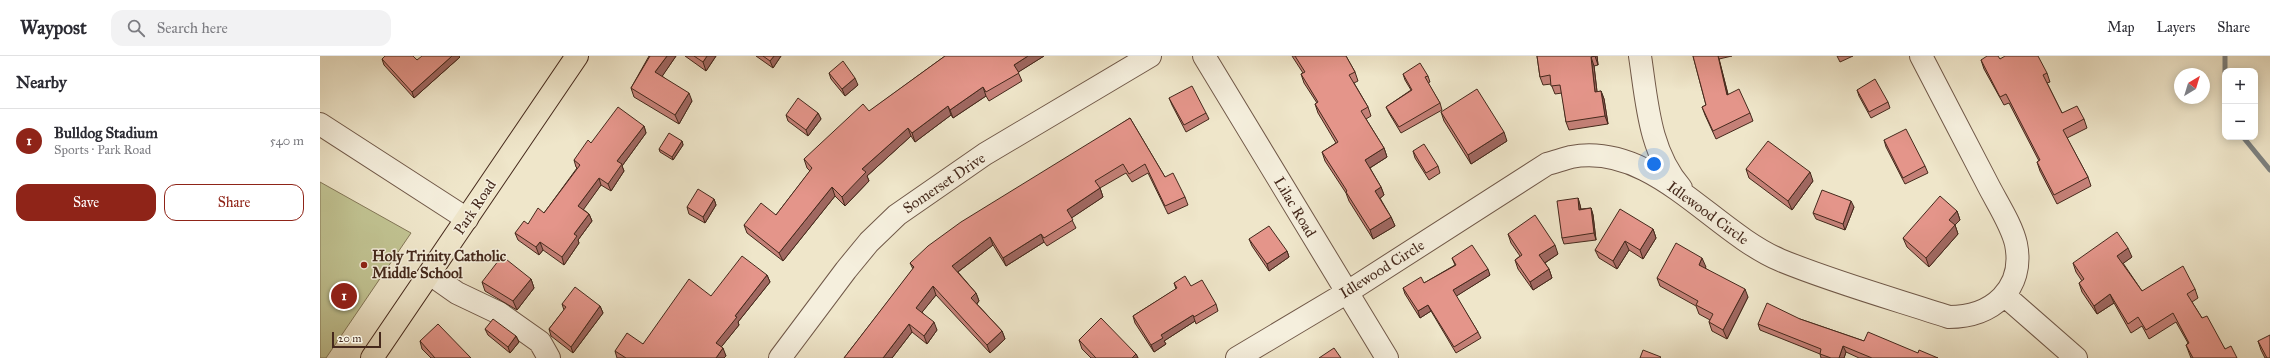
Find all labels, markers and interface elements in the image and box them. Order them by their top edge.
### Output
search box [111,10,391,46]
text: Waypost [20,16,87,39]
icon: search [125,17,147,39]
text: Search here [157,19,228,37]
text: Map [2107,19,2135,36]
text: Layers [2157,19,2195,36]
text: Share [2217,19,2250,36]
north arrow [2174,68,2210,104]
map controls [2222,68,2258,140]
button: + [2222,68,2258,104]
text: Nearby [16,72,67,93]
button: − [2222,104,2258,140]
text: Bulldog Stadium [54,124,158,142]
text: 1 [26,133,32,149]
text: 540 m [270,133,304,149]
text: Sports · Park Road [54,142,151,158]
street label: Somerset Drive [899,149,989,217]
your location [1644,154,1664,174]
street label: Lilac Road [1270,174,1320,241]
street label: Park Road [450,176,500,238]
street label: Idlewood Circle [1664,177,1752,249]
button: Save [16,184,156,221]
button: Share [164,184,304,221]
street label: Idlewood Circle [1336,236,1428,302]
place label: Holy Trinity Catholic Middle School [372,247,507,282]
marker: Holy Trinity Catholic Middle School [359,260,369,270]
pin: 1 [331,281,357,311]
scale bar [332,330,381,349]
text: 20 m [338,332,361,345]

